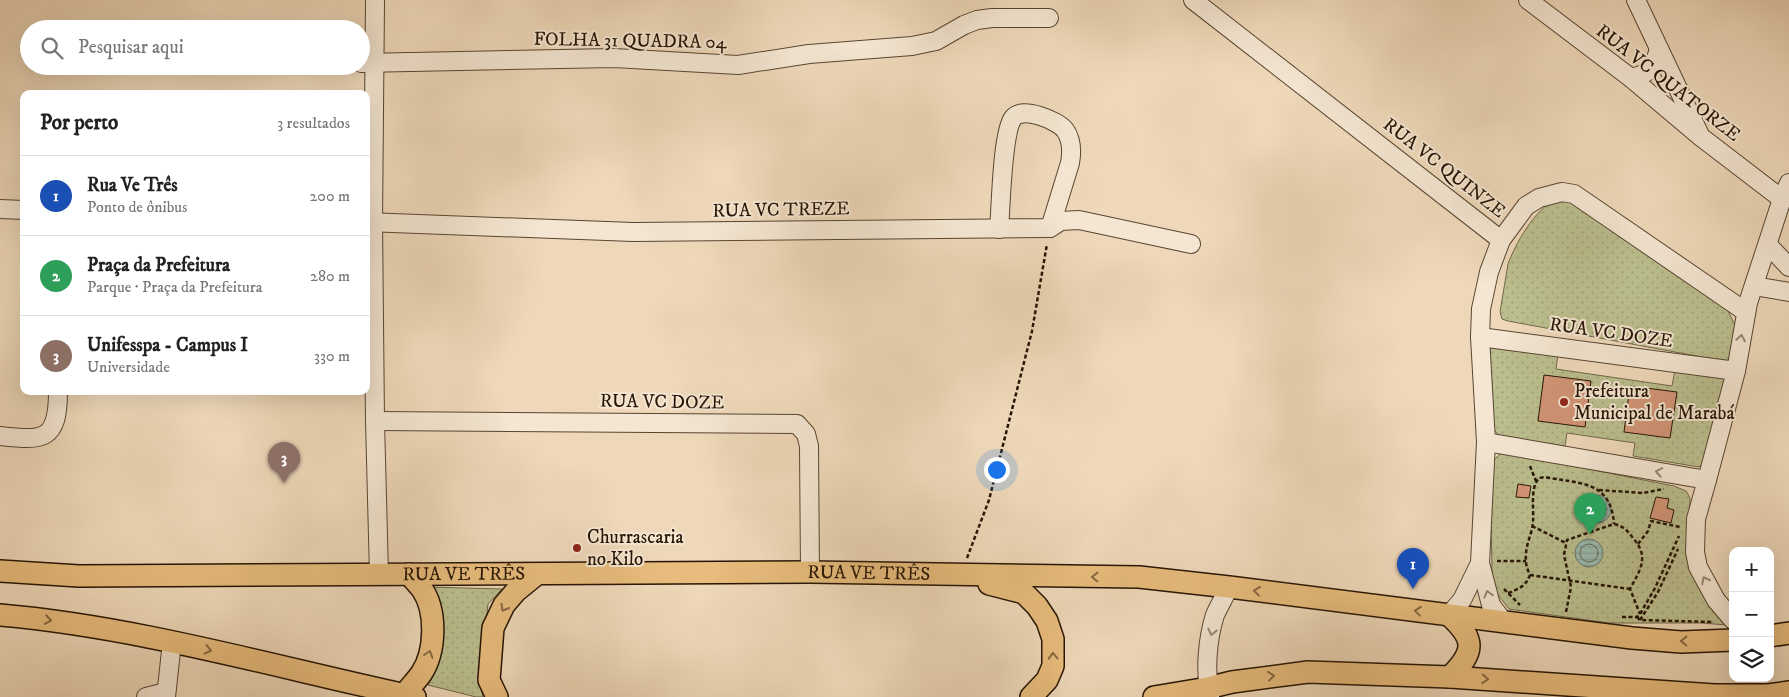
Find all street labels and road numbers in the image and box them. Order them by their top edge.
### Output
street label: RUA VC QUATORZE [1591,19,1745,147]
street label: FOLHA 31 QUADRA 04 [533,28,728,54]
street label: RUA VC QUINZE [1378,113,1510,223]
street label: RUA VC TREZE [712,197,850,223]
street label: RUA VC DOZE [1548,313,1674,353]
street label: RUA VC DOZE [600,389,724,415]
street label: RUA VE TRÊS [807,560,930,585]
street label: RUA VE TRÊS [402,561,525,586]

